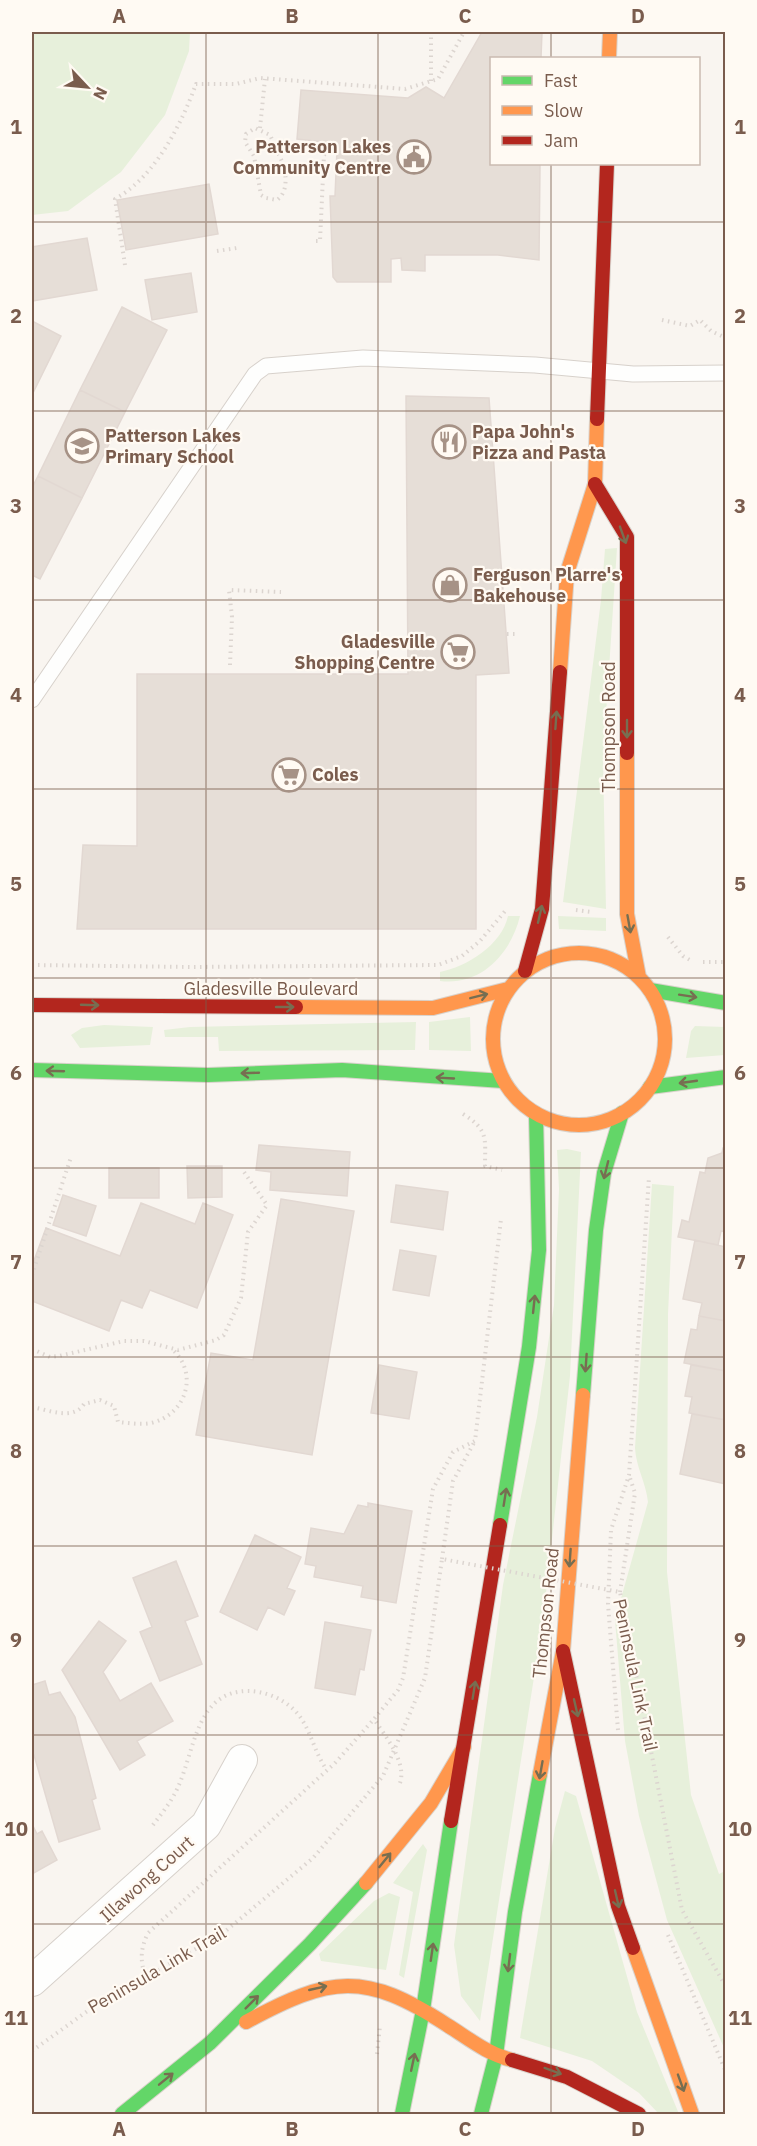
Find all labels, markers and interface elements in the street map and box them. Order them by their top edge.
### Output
text: A [112,2,126,29]
text: B [285,2,299,29]
text: C [458,2,472,29]
text: D [631,2,645,29]
north arrow [57,57,117,117]
legend [490,57,700,165]
text: Fast [544,69,578,92]
text: N [89,84,112,103]
text: Slow [544,99,583,122]
text: 1 [10,113,22,140]
text: 1 [734,113,746,140]
text: Jam [544,129,579,152]
place label: Patterson Lakes Community Centre [233,135,391,179]
public building icon: Patterson Lakes Community Centre [396,139,432,175]
text: 2 [10,302,22,329]
text: 2 [734,302,746,329]
place label: Papa John's Pizza and Pasta [472,420,606,464]
place label: Patterson Lakes Primary School [105,424,241,468]
restaurant icon: Papa John's Pizza and Pasta [431,424,467,460]
school or university icon: Patterson Lakes Primary School [64,428,100,464]
text: 3 [10,492,22,519]
text: 3 [734,492,746,519]
one-way arrow [619,525,630,543]
place label: Ferguson Plarre's Bakehouse [473,563,621,607]
shop icon: Ferguson Plarre's Bakehouse [432,567,468,603]
place label: Gladesville Shopping Centre [294,630,435,674]
supermarket icon: Gladesville Shopping Centre [440,634,476,670]
street label: Thompson Road [597,661,620,793]
text: 4 [10,681,22,708]
text: 4 [734,681,746,708]
one-way arrow [551,711,562,731]
one-way arrow [621,718,633,738]
supermarket icon: Coles [271,757,307,793]
place label: Coles [312,763,359,786]
text: 5 [10,870,22,897]
text: 5 [734,870,746,897]
one-way arrow [535,905,547,924]
one-way arrow [624,913,635,933]
street label: Gladesville Boulevard [184,977,359,1000]
one-way arrow [469,990,488,1002]
one-way arrow [678,991,697,1002]
one-way arrow [79,1000,99,1011]
one-way arrow [274,1001,294,1012]
text: 6 [10,1059,22,1086]
text: 6 [734,1059,746,1086]
one-way arrow [46,1066,66,1077]
one-way arrow [241,1068,261,1079]
one-way arrow [435,1072,455,1083]
one-way arrow [678,1076,698,1087]
one-way arrow [600,1160,612,1179]
text: 7 [10,1248,22,1275]
text: 7 [734,1248,746,1275]
one-way arrow [529,1295,540,1315]
one-way arrow [580,1353,591,1373]
text: 8 [10,1437,22,1464]
text: 8 [734,1437,746,1464]
one-way arrow [500,1488,511,1507]
street label: Thompson Road [527,1546,564,1680]
one-way arrow [565,1547,576,1567]
street label: Peninsula Link Trail [608,1596,663,1753]
text: 9 [10,1626,22,1653]
text: 9 [734,1626,746,1653]
one-way arrow [469,1680,480,1700]
one-way arrow [571,1698,582,1717]
one-way arrow [535,1760,546,1780]
text: 10 [4,1815,28,1842]
text: 10 [728,1815,752,1842]
street label: Illawong Court [95,1830,198,1927]
one-way arrow [379,1852,392,1868]
one-way arrow [612,1889,623,1908]
street label: Peninsula Link Trail [84,1921,230,2018]
one-way arrow [426,1942,437,1962]
one-way arrow [503,1952,514,1972]
one-way arrow [308,1981,327,1993]
one-way arrow [244,1994,259,2009]
text: 11 [4,2004,28,2031]
text: 11 [728,2004,752,2031]
one-way arrow [407,2053,419,2072]
one-way arrow [543,2067,562,2078]
one-way arrow [158,2072,174,2085]
one-way arrow [676,2073,687,2092]
text: A [112,2115,126,2142]
text: B [285,2115,299,2142]
text: C [458,2115,472,2142]
text: D [631,2115,645,2142]

